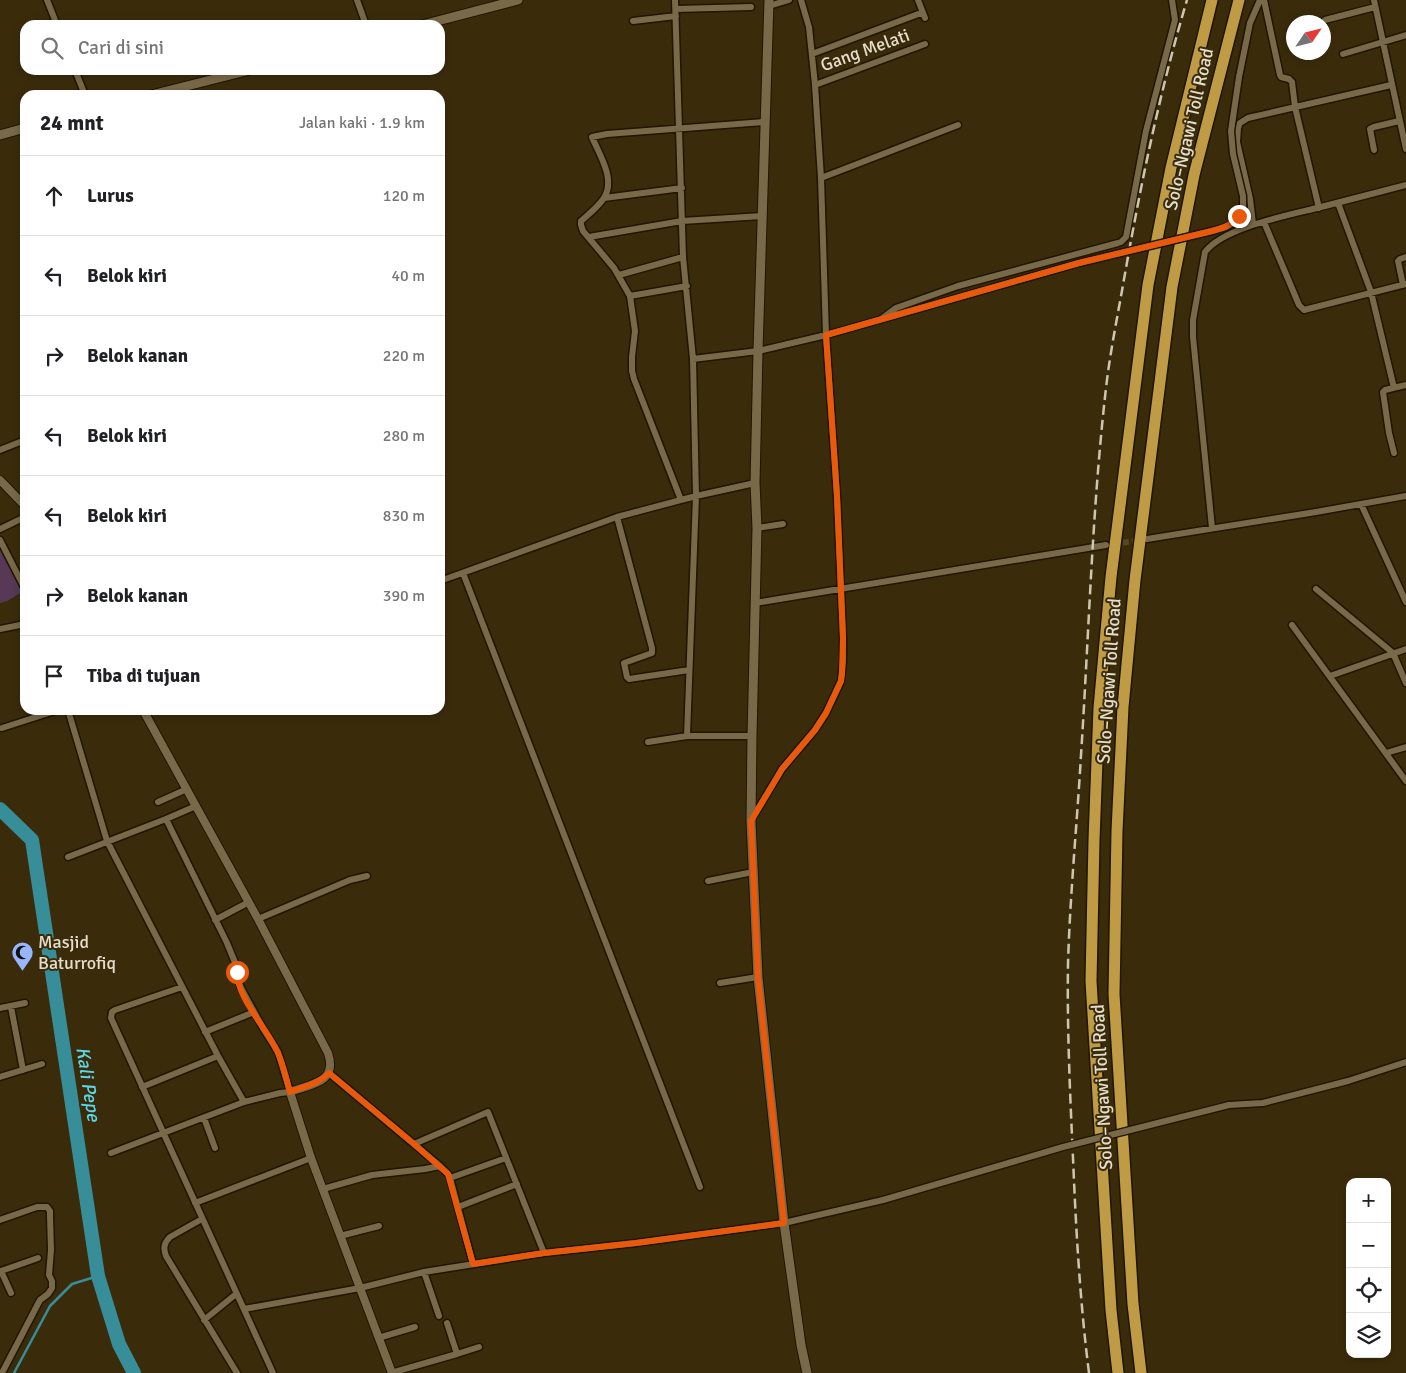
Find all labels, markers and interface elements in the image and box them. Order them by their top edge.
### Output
north arrow [1286,15,1331,60]
search box [20,20,445,75]
street label: Gang Melati [817,24,913,76]
icon: search [38,34,66,62]
text: Cari di sini [78,36,164,60]
street label: Solo–Ngawi Toll Road [1160,46,1218,212]
text: 24 mnt [40,110,104,136]
text: Jalan kaki · 1.9 km [299,113,425,133]
icon: ahead [40,182,68,210]
text: Lurus [87,184,134,208]
text: 120 m [383,186,425,206]
route end [1228,205,1251,228]
icon: left [40,262,68,290]
text: Belok kiri [87,264,167,288]
text: 40 m [391,266,425,286]
icon: right [40,342,68,370]
text: Belok kanan [87,344,188,368]
text: 220 m [383,346,425,366]
icon: left [40,422,68,450]
text: Belok kiri [87,424,167,448]
text: 280 m [383,426,425,446]
icon: left [40,502,68,530]
text: Belok kiri [87,504,167,528]
text: 830 m [383,506,425,526]
icon: right [40,582,68,610]
text: Belok kanan [87,584,188,608]
text: 390 m [383,586,425,606]
street label: Solo–Ngawi Toll Road [1092,598,1126,764]
icon: arrive [40,662,68,690]
text: Tiba di tujuan [87,664,200,688]
place label: Masjid Baturrofiq [38,931,116,974]
mosque icon: Masjid Baturrofiq [10,940,34,971]
route start [226,961,249,984]
street label: Solo–Ngawi Toll Road [1087,1004,1117,1170]
water label: Kali Pepe [70,1045,106,1124]
map controls [1346,1178,1391,1358]
button: + [1346,1178,1391,1223]
button: − [1346,1223,1391,1268]
button: locate [1346,1268,1391,1313]
button: layers [1346,1313,1391,1358]

